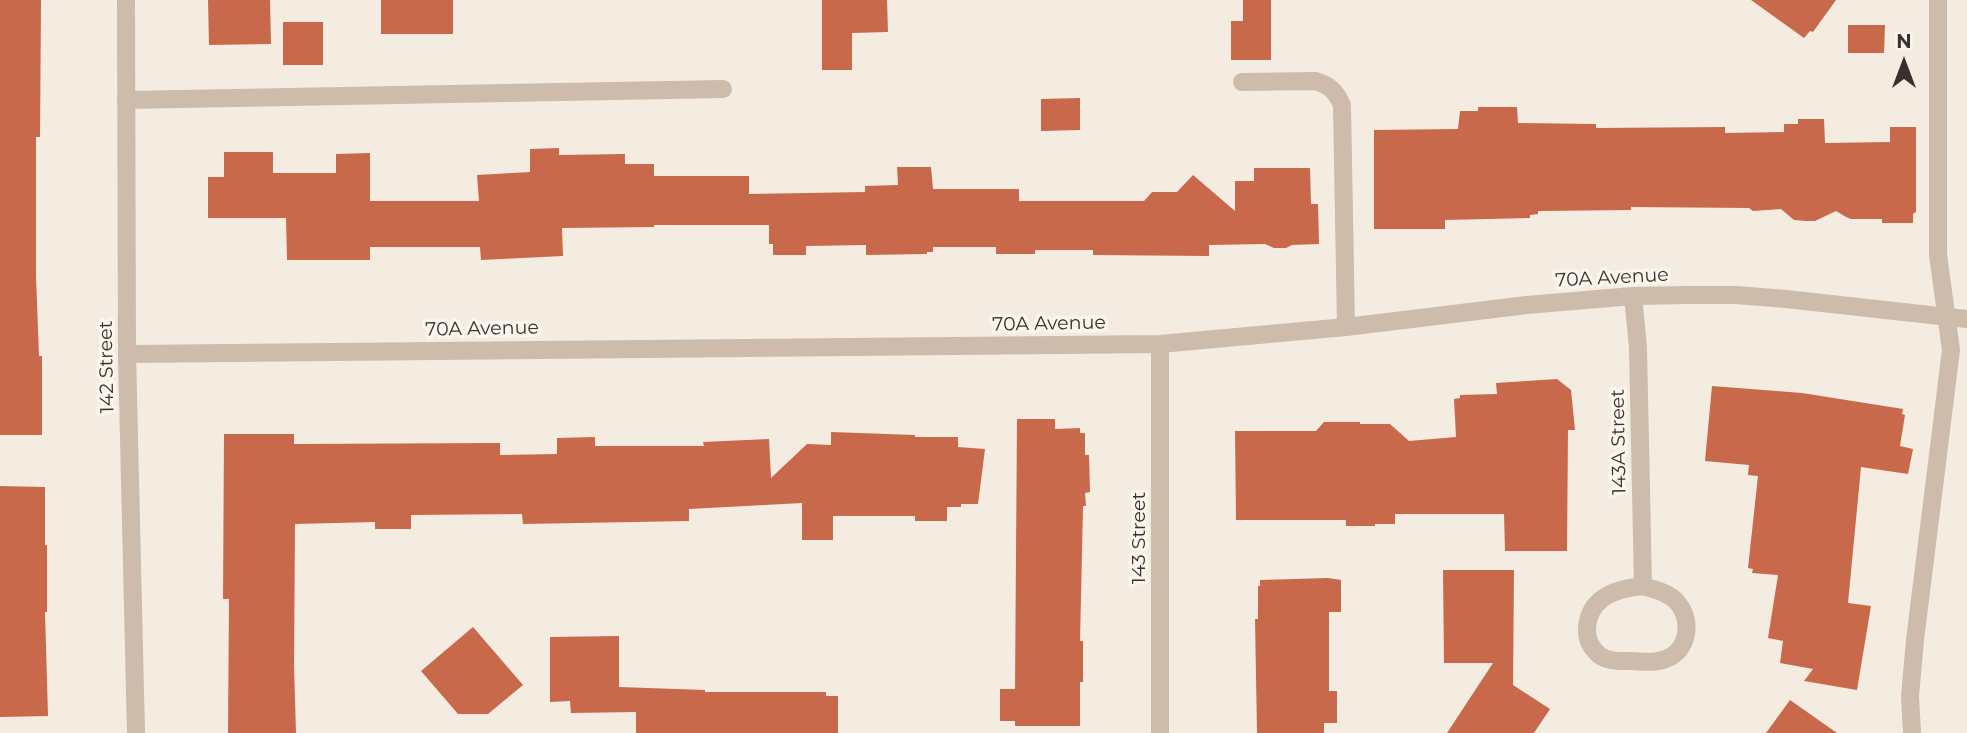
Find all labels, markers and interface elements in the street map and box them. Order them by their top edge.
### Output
north arrow [1869,28,1939,98]
text: N [1896,30,1912,53]
street label: 70A Avenue [1555,264,1669,292]
street label: 70A Avenue [992,312,1106,336]
street label: 70A Avenue [425,317,539,341]
street label: 142 Street [95,321,119,413]
street label: 143A Street [1607,389,1631,495]
street label: 143 Street [1128,492,1150,584]

